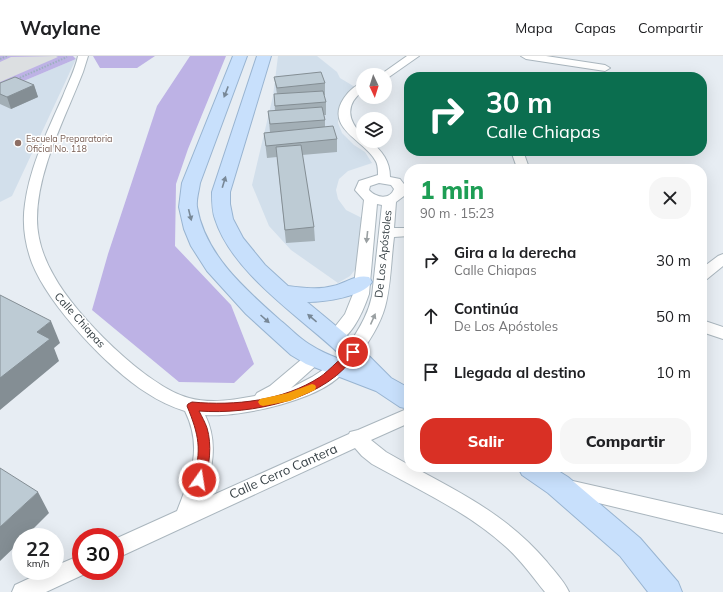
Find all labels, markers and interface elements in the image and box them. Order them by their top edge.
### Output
text: Waylane [20,16,101,40]
text: Mapa [515,19,553,37]
text: Capas [575,19,616,37]
text: Compartir [638,19,703,37]
north arrow [356,68,392,104]
map controls [356,68,392,148]
text: 30 m [486,85,552,120]
one-way arrow [223,87,229,99]
icon: right [420,88,472,140]
button: layers [356,112,392,148]
text: Calle Chiapas [486,120,600,143]
place label: Escuela Preparatoria Oficial No. 118 [26,133,112,154]
marker: Escuela Preparatoria Oficial No. 118 [13,138,23,148]
text: 1 min [420,175,484,205]
one-way arrow [221,176,227,188]
button: close [649,177,691,219]
text: 90 m · 15:23 [420,205,494,221]
one-way arrow [188,209,194,221]
street label: De Los Apóstoles [371,209,395,299]
one-way arrow [364,231,370,243]
text: Gira a la derecha [454,243,576,262]
icon: right [420,249,442,271]
text: 30 m [656,251,691,270]
text: Calle Chiapas [454,262,537,278]
street label: Calle Chiapas [51,289,109,351]
text: Continúa [454,299,519,318]
icon: ahead [420,305,442,327]
text: 50 m [656,307,691,326]
one-way arrow [307,313,318,322]
one-way arrow [260,314,270,324]
one-way arrow [370,314,376,325]
text: De Los Apóstoles [454,318,558,334]
pin [336,335,370,369]
icon: arrive [342,341,364,363]
icon: arrive [420,361,442,383]
text: Llegada al destino [454,363,586,382]
text: 10 m [656,363,691,382]
button: Salir [420,418,552,464]
button: Compartir [560,418,691,464]
street label: Calle Cerro Cantera [226,440,340,502]
position arrow [178,459,220,501]
speed limit sign: 30 [72,528,124,580]
text: 22 [26,536,50,561]
text: km/h [27,557,49,570]

